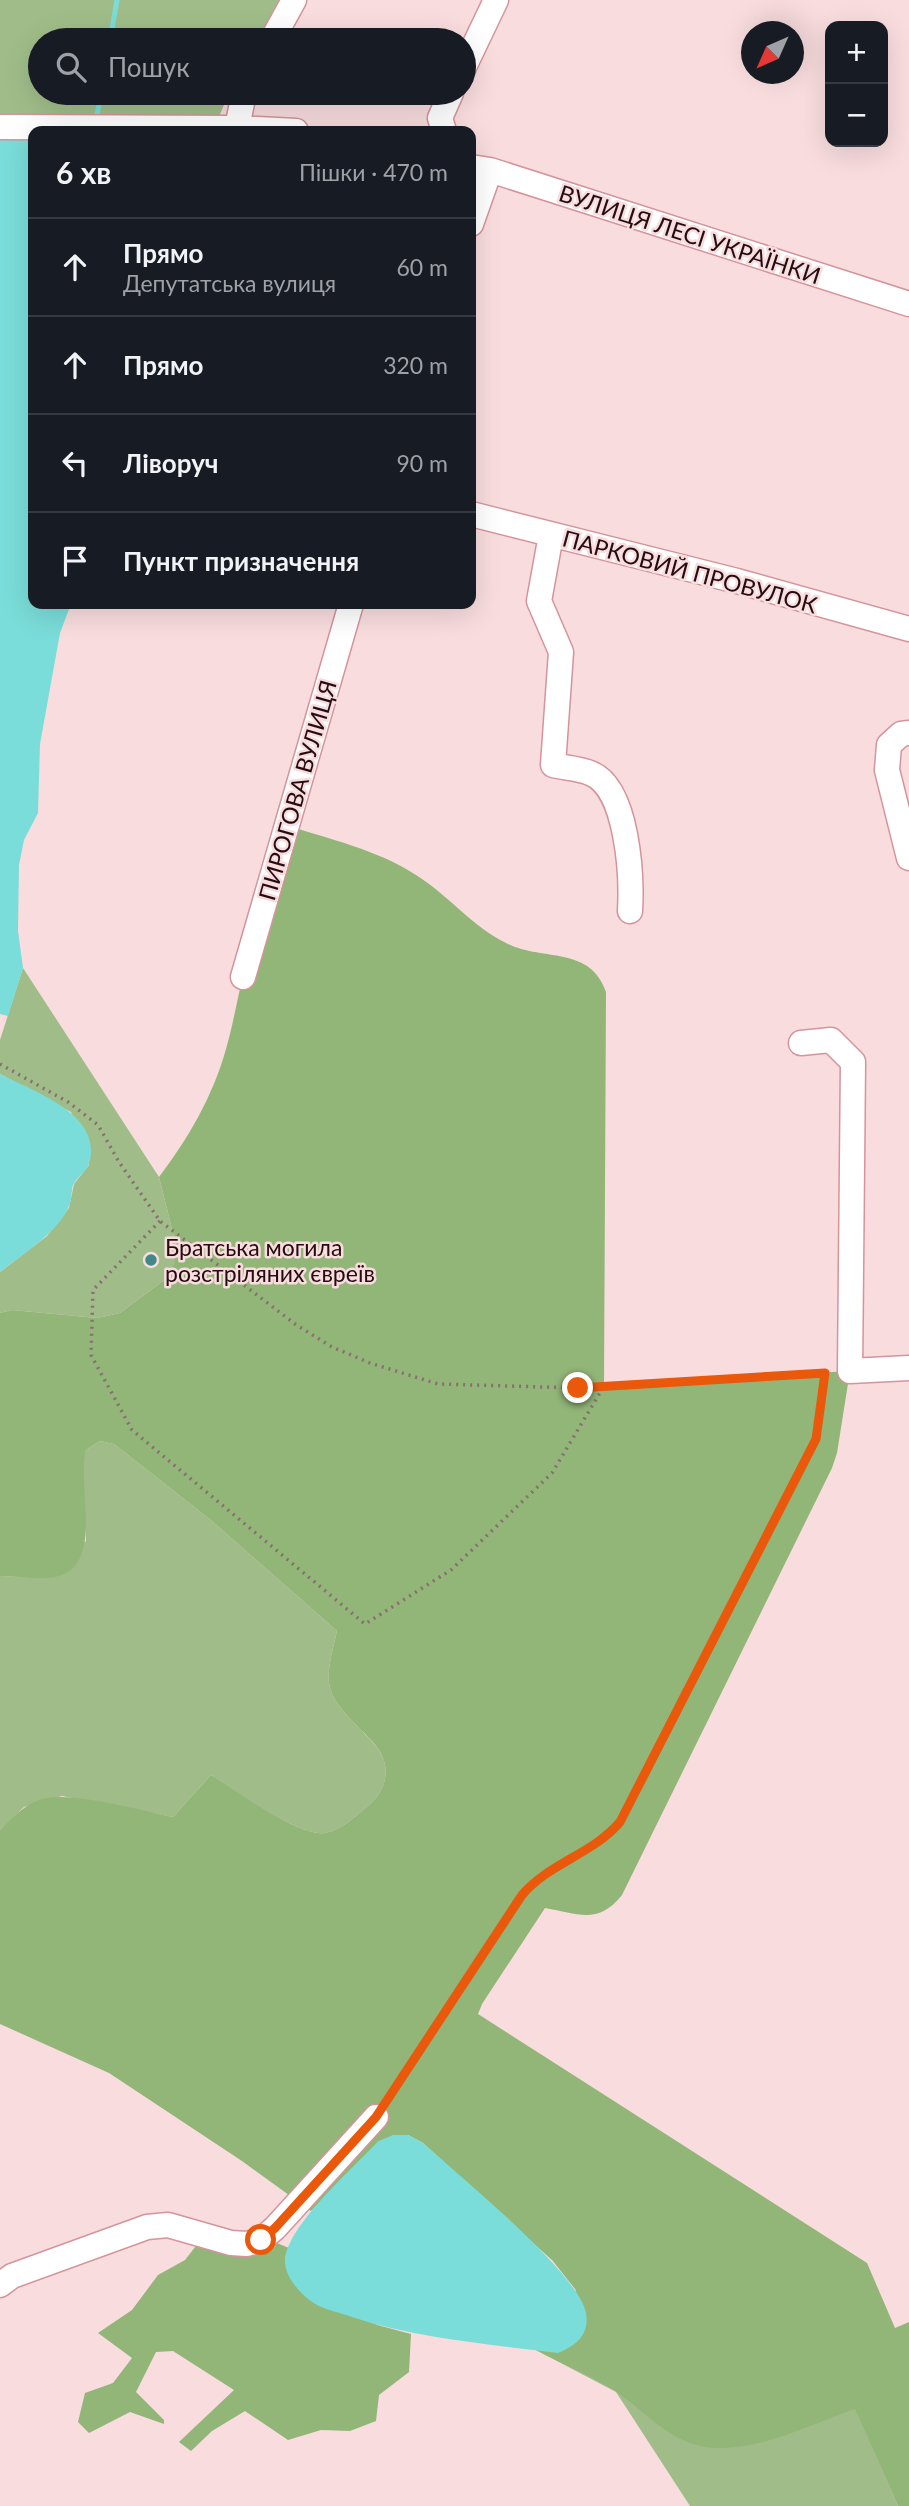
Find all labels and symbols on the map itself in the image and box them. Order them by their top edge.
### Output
north arrow [741,21,804,84]
street label: ВУЛИЦЯ ЛЕСІ УКРАЇНКИ [556,178,824,290]
street label: ПАРКОВИЙ ПРОВУЛОК [560,524,821,619]
street label: ПИРОГОВА ВУЛИЦЯ [252,677,342,903]
place label: Братська могила розстріляних євреїв [165,1233,375,1287]
marker: Братська могила розстріляних євреїв [143,1252,159,1268]
route end [562,1372,593,1403]
route start [245,2224,276,2255]

